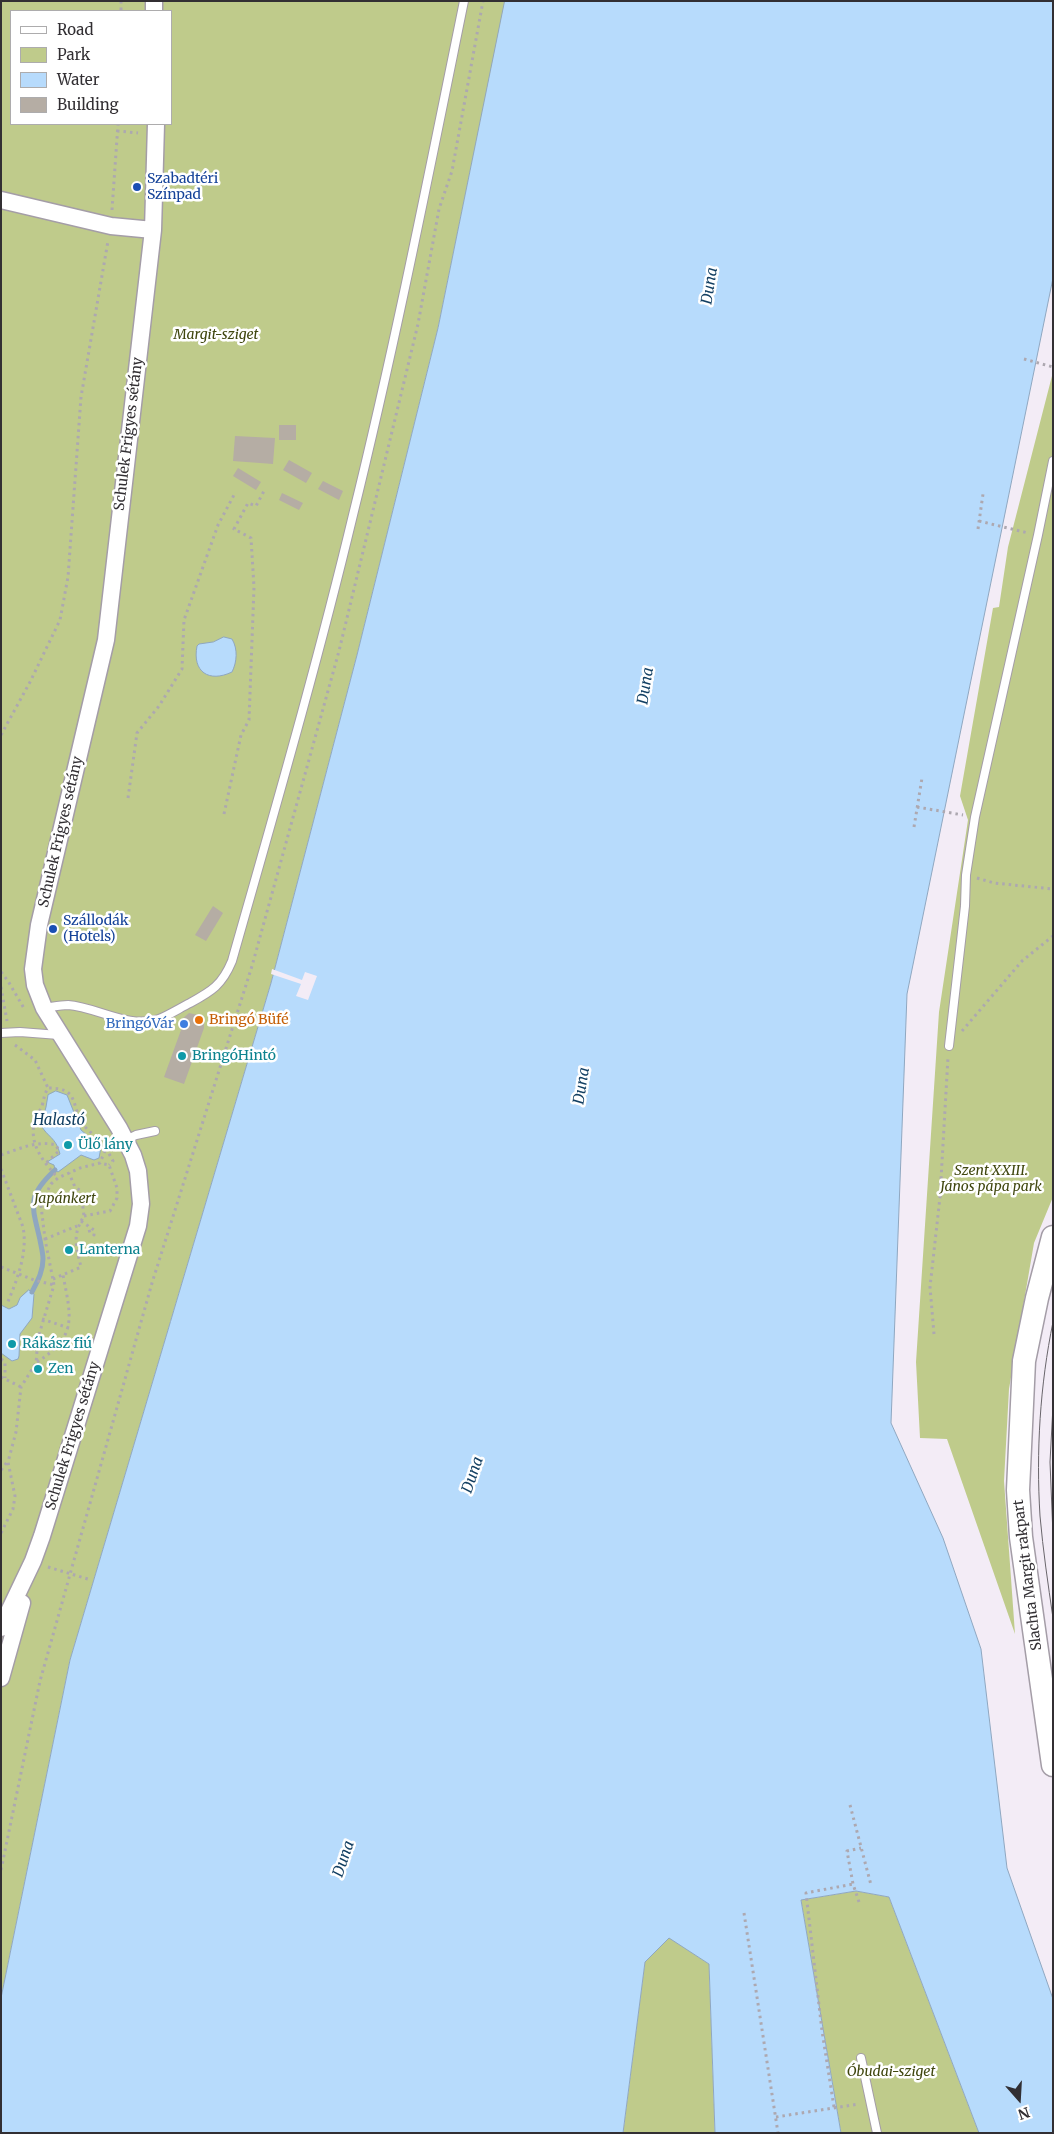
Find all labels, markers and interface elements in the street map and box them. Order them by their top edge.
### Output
legend [10,10,172,125]
text: Road [57,20,93,39]
text: Park [57,45,90,64]
text: Water [57,70,99,89]
text: Building [57,95,119,114]
place label: Szabadtéri Színpad [147,171,218,203]
marker: Szabadtéri Színpad [131,181,143,193]
water label: Duna [698,266,722,306]
park label: Margit-sziget [174,327,258,343]
street label: Schulek Frigyes sétány [111,356,147,512]
water label: Duna [634,666,658,706]
street label: Schulek Frigyes sétány [35,755,87,909]
place label: Szállodák (Hotels) [63,913,129,946]
marker: Szállodák (Hotels) [47,923,59,935]
place label: Bringó Büfé [209,1012,289,1028]
marker: Bringó Büfé [193,1014,205,1026]
place label: BringóVár [106,1016,174,1032]
marker: BringóVár [178,1018,190,1030]
place label: BringóHintó [192,1048,276,1064]
marker: BringóHintó [176,1050,188,1062]
water label: Duna [570,1066,594,1106]
water label: Halastó [33,1112,85,1130]
place label: Ülő lány [78,1137,133,1153]
marker: Ülő lány [62,1139,74,1151]
park label: Szent XXIII. János pápa park [940,1163,1042,1196]
park label: Japánkert [34,1191,96,1207]
place label: Lanterna [79,1242,140,1258]
marker: Lanterna [63,1244,75,1256]
place label: Rákász fiú [22,1336,92,1352]
marker: Rákász fiú [6,1338,18,1350]
street label: Schulek Frigyes sétány [42,1360,104,1512]
place label: Zen [48,1361,74,1377]
marker: Zen [32,1363,44,1375]
water label: Duna [458,1455,488,1495]
street label: Slachta Margit rakpart [1010,1498,1046,1652]
water label: Duna [329,1839,359,1879]
park label: Óbudai-sziget [847,2064,935,2080]
north arrow [994,2074,1044,2124]
text: N [1016,2103,1032,2123]

